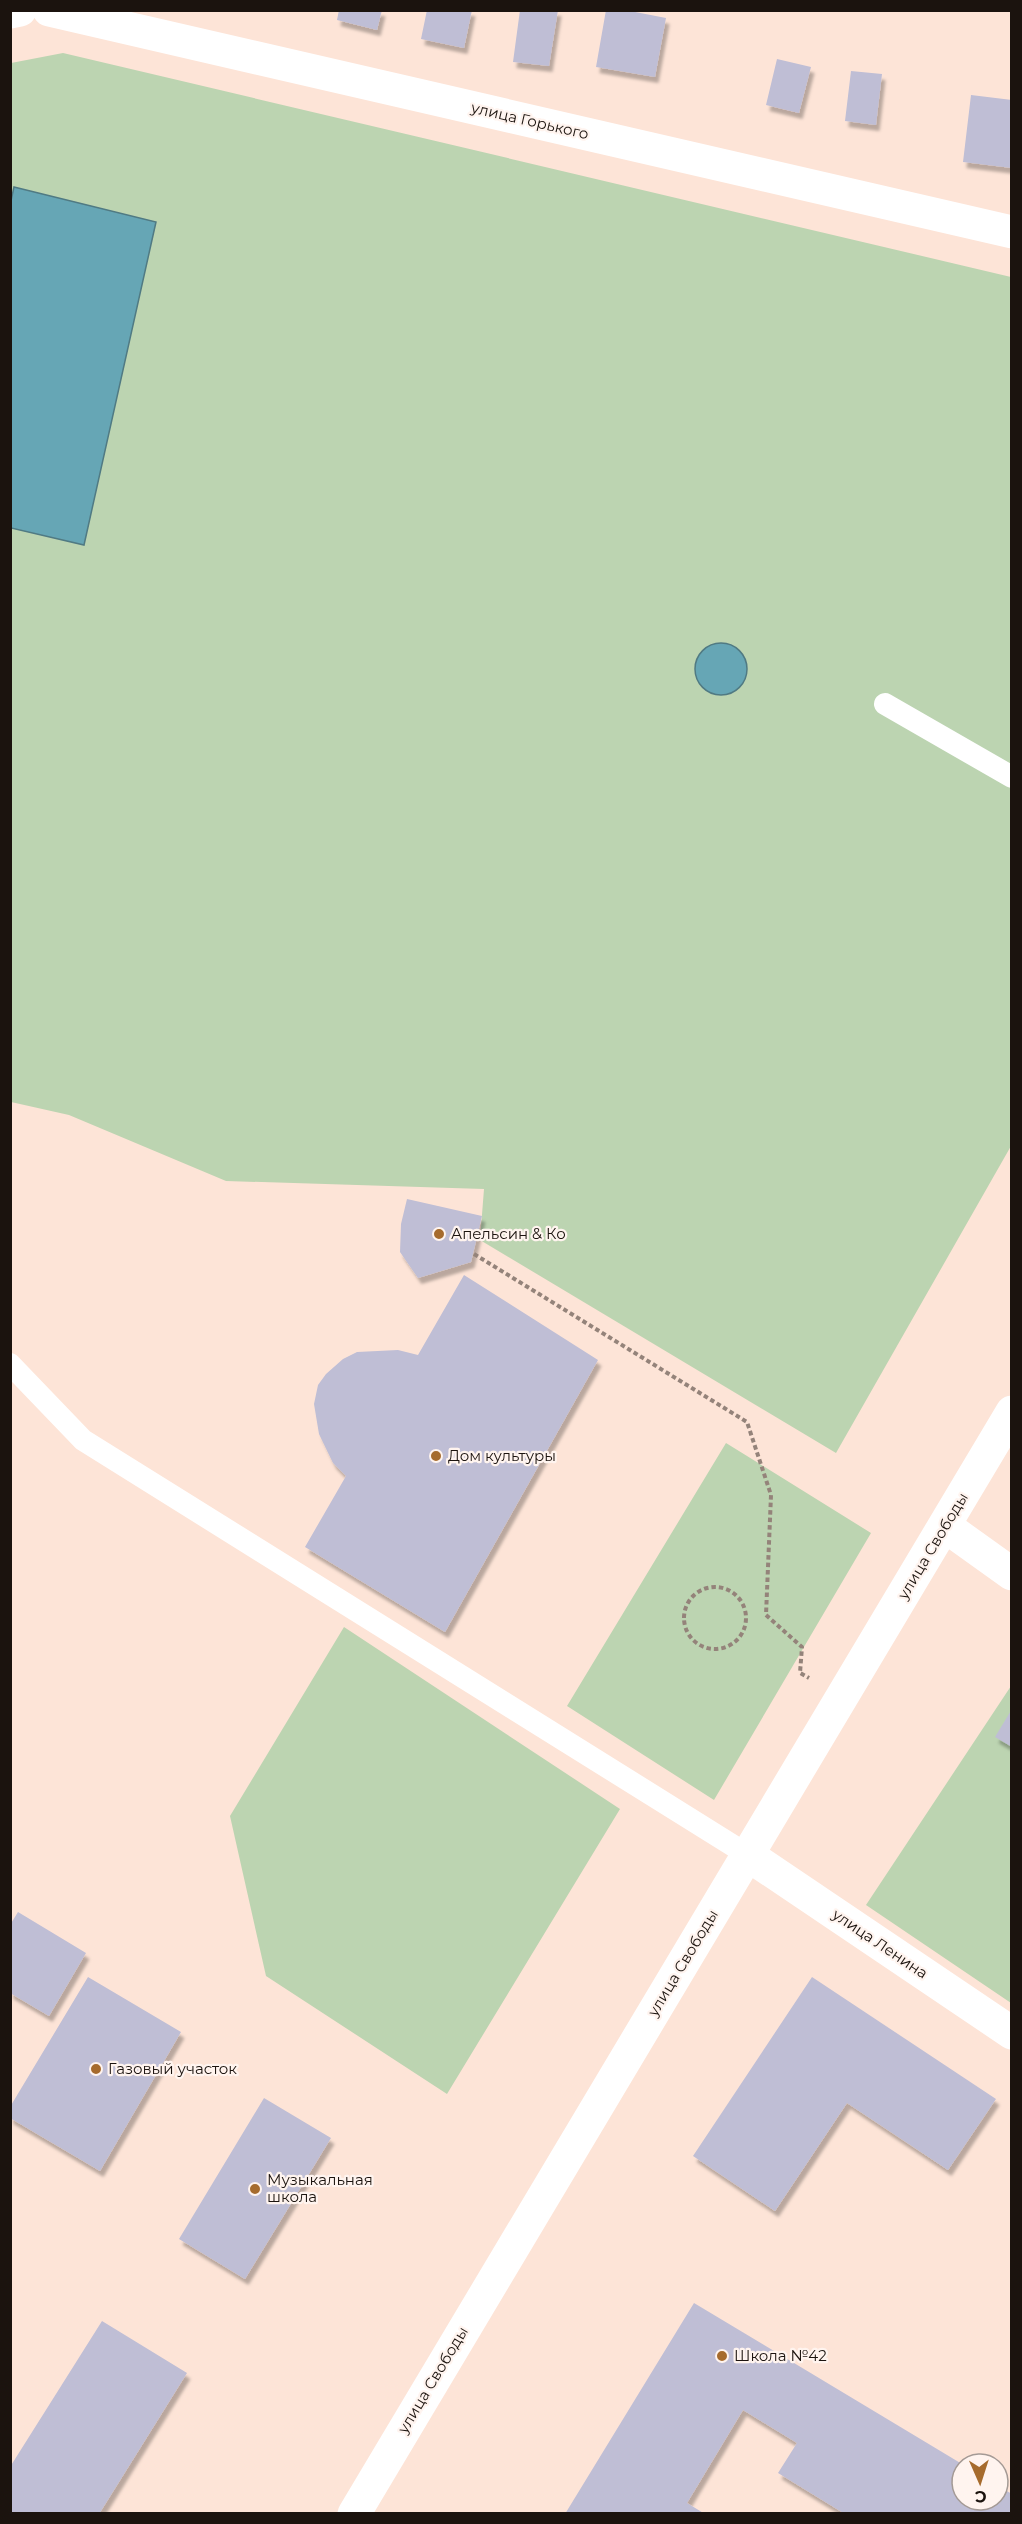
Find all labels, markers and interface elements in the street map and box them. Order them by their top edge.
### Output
street label: улица Горького [468,98,591,143]
place label: Апельсин & Ко [451,1224,566,1243]
marker: Апельсин & Ко [432,1227,446,1241]
place label: Дом культуры [448,1446,556,1465]
marker: Дом культуры [429,1449,443,1463]
street label: улица Свободы [893,1489,972,1603]
street label: улица Ленина [828,1904,932,1983]
street label: улица Свободы [643,1906,722,2020]
place label: Газовый участок [108,2059,237,2078]
marker: Газовый участок [89,2062,103,2076]
place label: Музыкальная школа [267,2170,373,2206]
marker: Музыкальная школа [248,2182,262,2196]
street label: улица Свободы [393,2323,472,2437]
place label: Школа №42 [734,2346,827,2365]
marker: Школа №42 [715,2349,729,2363]
north arrow [950,2452,1010,2512]
text: С [974,2487,987,2506]

